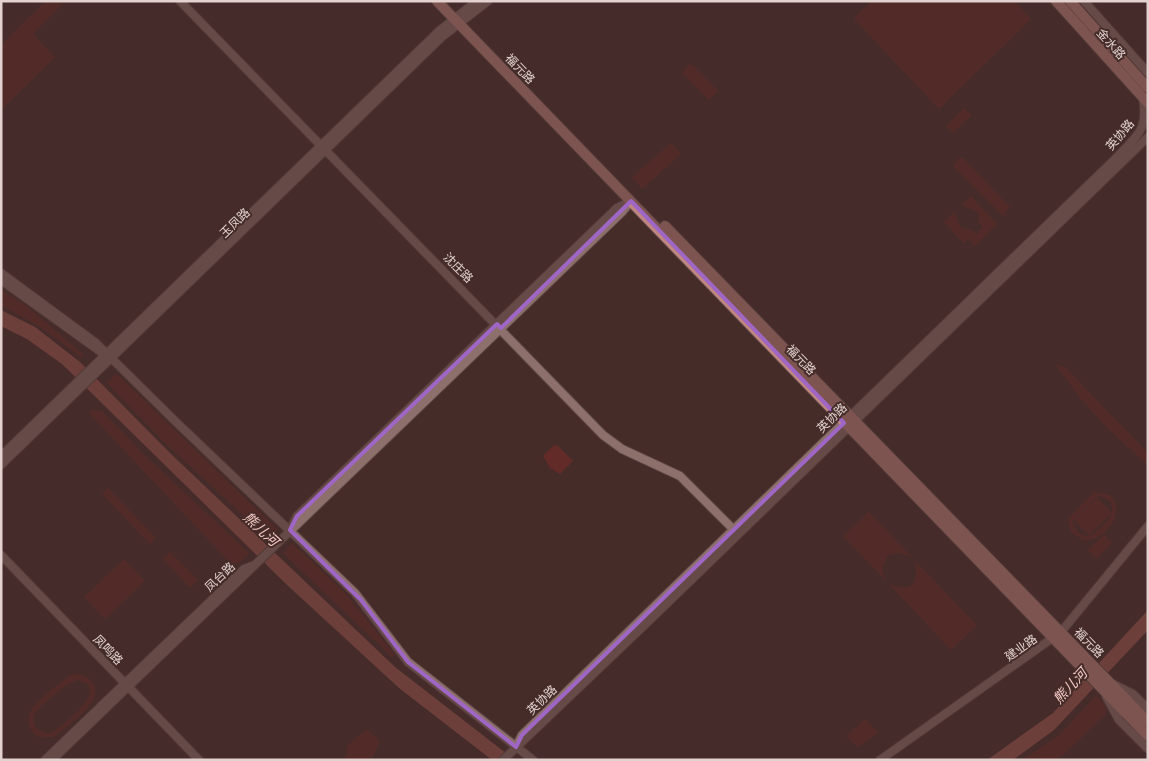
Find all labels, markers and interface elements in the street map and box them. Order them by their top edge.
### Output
street label: 金水路 [1092,25,1129,63]
street label: 福元路 [501,50,538,88]
street label: 英协路 [1102,116,1138,155]
street label: 玉凤路 [216,205,254,242]
street label: 沈庄路 [439,250,476,287]
street label: 福元路 [782,341,819,379]
street label: 英协路 [813,400,851,437]
water label: 熊儿河 [238,508,285,553]
street label: 凤台路 [201,559,239,596]
street label: 福元路 [1070,624,1107,662]
street label: 凤鸣路 [89,631,126,669]
street label: 建业路 [1002,631,1041,666]
water label: 熊儿河 [1049,662,1094,709]
street label: 英协路 [523,682,561,719]

